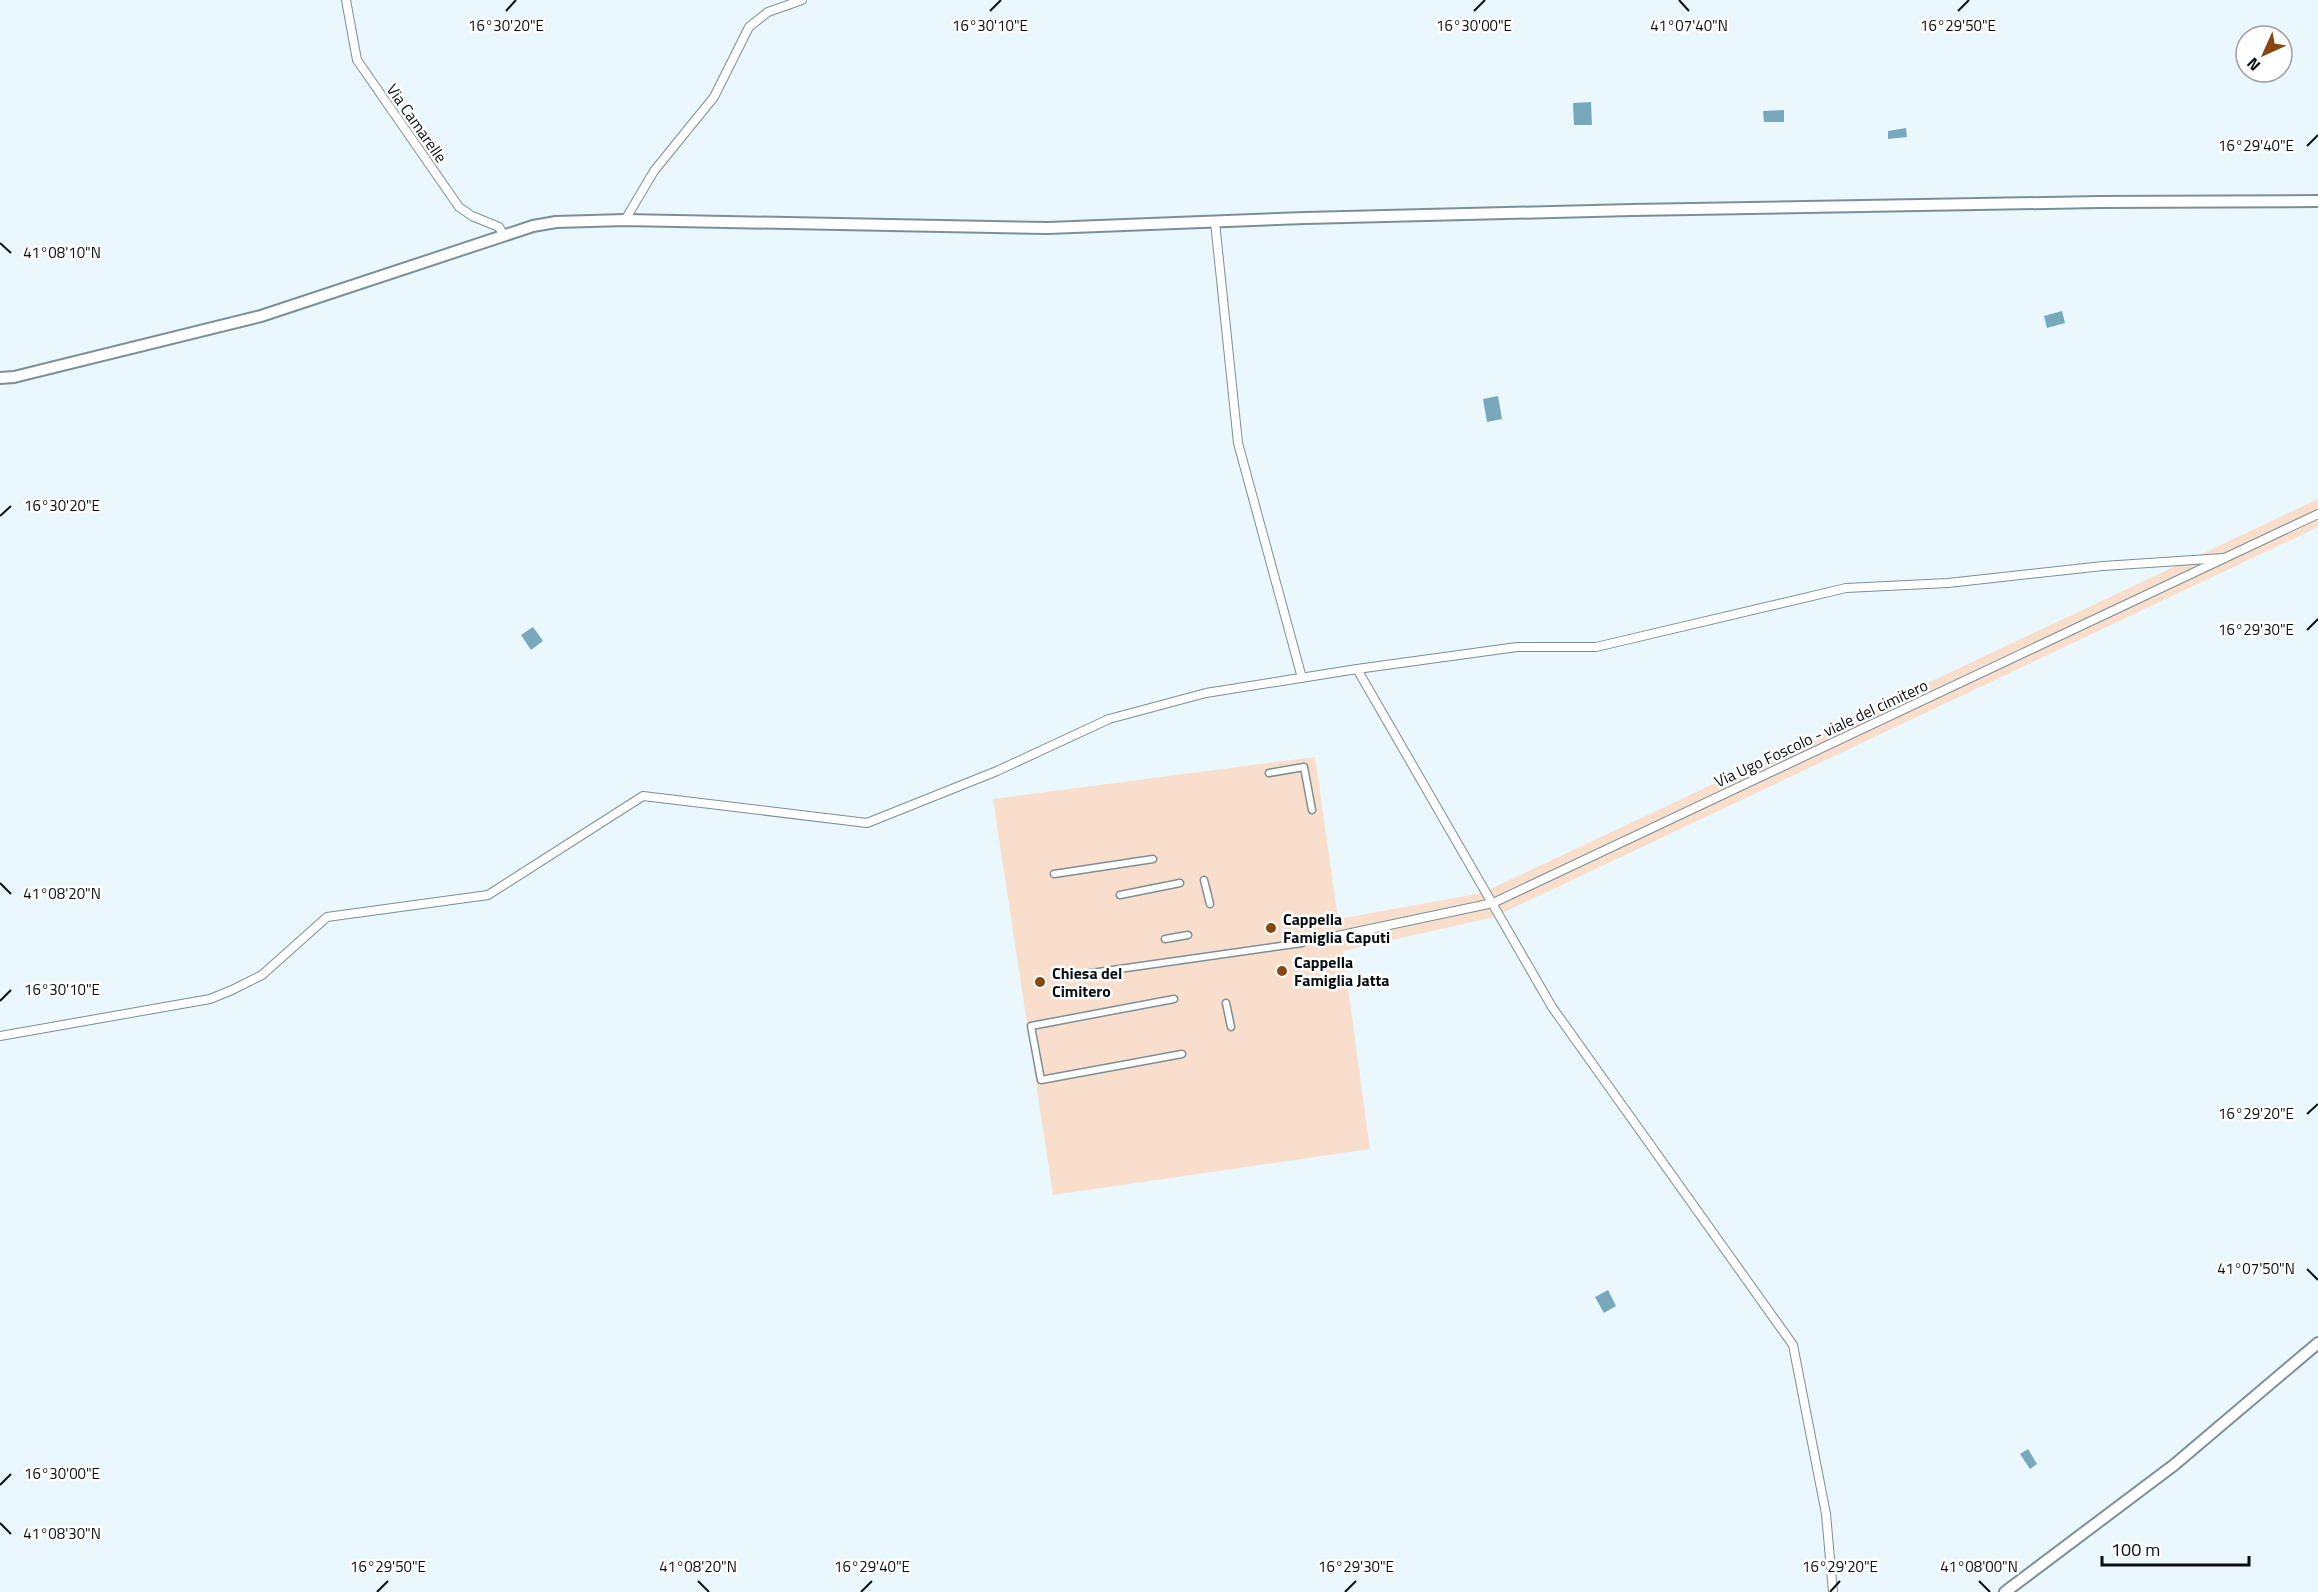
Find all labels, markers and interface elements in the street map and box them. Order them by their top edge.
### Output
text: 16°30'20"E [468,14,544,37]
text: 16°30'10"E [952,14,1028,37]
text: 16°30'00"E [1436,14,1512,37]
text: 41°07'40"N [1650,14,1728,37]
text: 16°29'50"E [1920,14,1996,37]
north arrow [2234,24,2294,84]
text: N [2241,52,2266,77]
street label: Via Camarelle [381,79,453,167]
text: 16°29'40"E [2218,134,2294,157]
text: 41°08'10"N [23,241,101,264]
text: 16°30'20"E [24,494,100,517]
text: 16°29'30"E [2218,618,2294,641]
street label: Via Ugo Foscolo - viale del cimitero [1710,673,1932,793]
text: 41°08'20"N [23,882,101,905]
place label: Cappella Famiglia Caputi [1283,907,1390,949]
marker: Cappella Famiglia Caputi [1264,921,1278,935]
place label: Cappella Famiglia Jatta [1294,950,1389,992]
place label: Chiesa del Cimitero [1052,961,1122,1003]
marker: Cappella Famiglia Jatta [1275,964,1289,978]
marker: Chiesa del Cimitero [1033,975,1047,989]
text: 16°30'10"E [24,978,100,1001]
text: 16°29'20"E [2218,1102,2294,1125]
text: 41°07'50"N [2217,1257,2295,1280]
text: 16°30'00"E [24,1462,100,1485]
text: 41°08'30"N [23,1522,101,1545]
scale bar [2102,1529,2249,1567]
text: 100 m [2111,1536,2160,1563]
text: 16°29'50"E [350,1555,426,1578]
text: 41°08'20"N [659,1555,737,1578]
text: 16°29'40"E [834,1555,910,1578]
text: 16°29'30"E [1318,1555,1394,1578]
text: 16°29'20"E [1802,1555,1878,1578]
text: 41°08'00"N [1940,1555,2018,1578]

